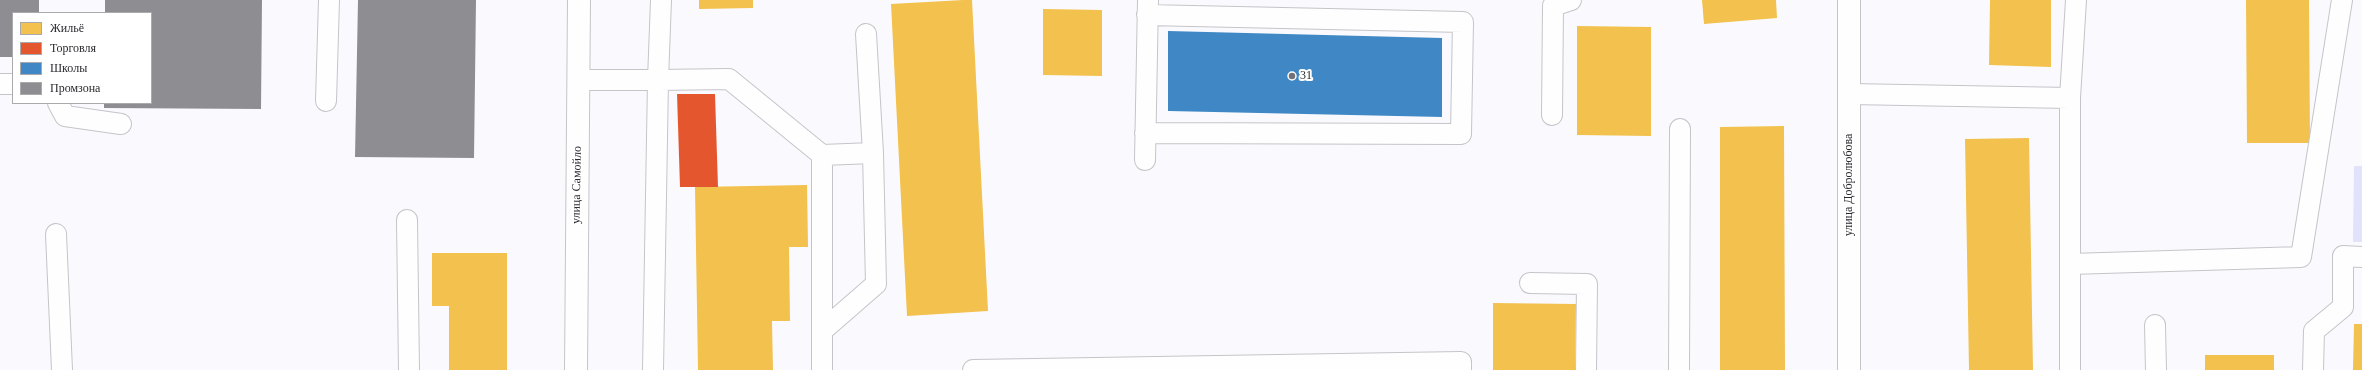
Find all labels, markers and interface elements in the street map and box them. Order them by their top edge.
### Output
legend [12,12,152,104]
text: Жильё [50,21,84,35]
text: Торговля [50,41,96,55]
text: Школы [50,61,87,75]
place label: 31 [1300,69,1312,83]
marker: 31 [1287,71,1297,81]
text: Промзона [50,81,100,95]
street label: улица Добролюбова [1842,134,1856,236]
street label: улица Самойло [569,146,585,224]

